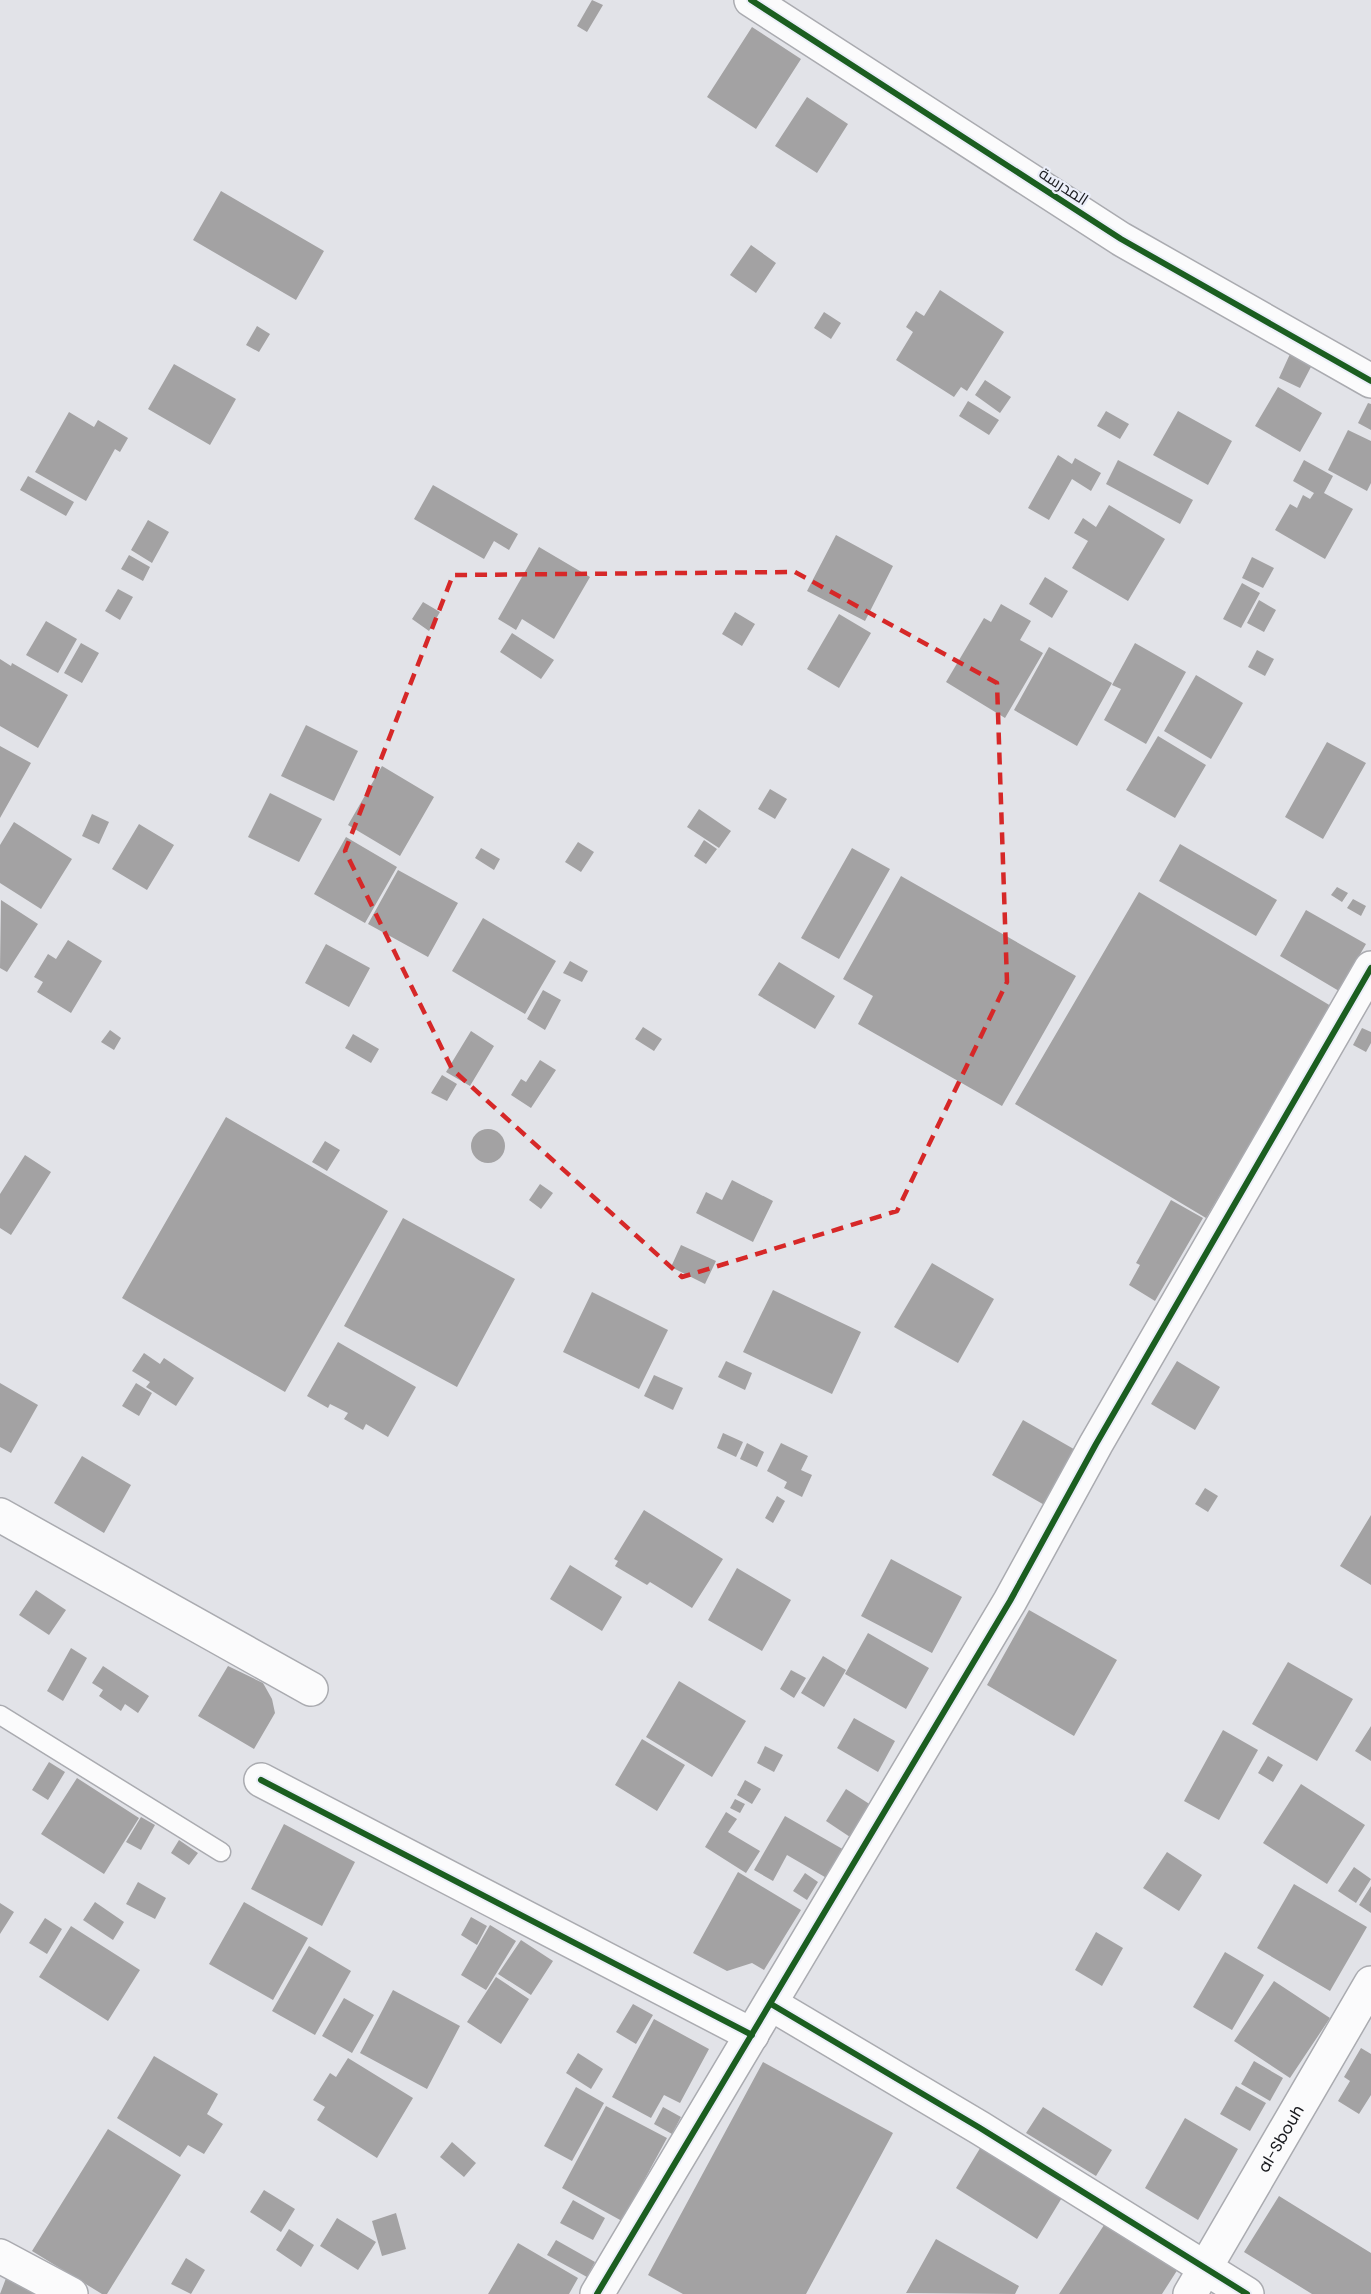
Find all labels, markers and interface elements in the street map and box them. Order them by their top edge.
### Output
street label: المدرسة [1034,162,1093,211]
street label: al-Sbouh [1252,2101,1310,2177]

